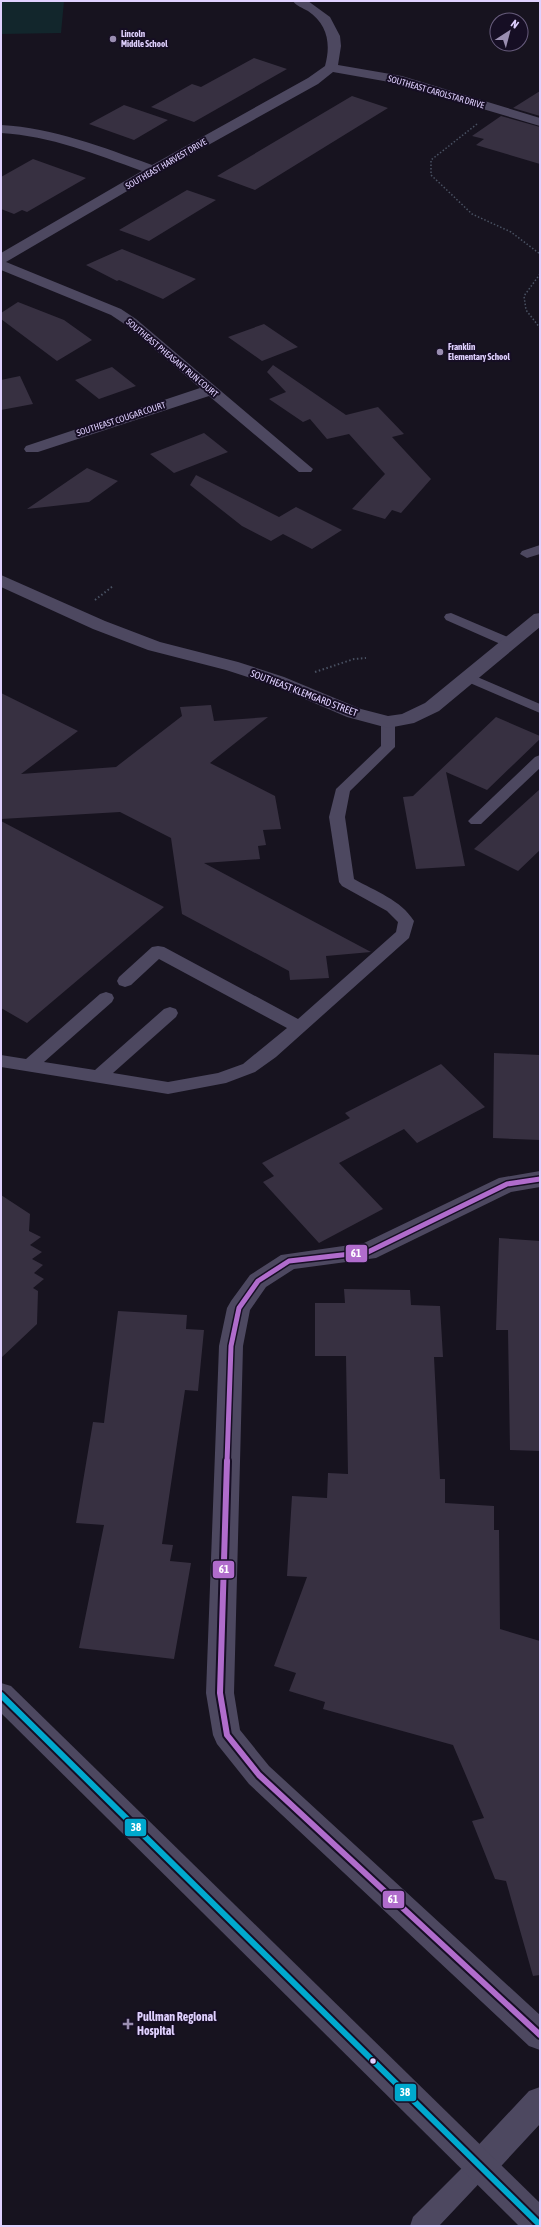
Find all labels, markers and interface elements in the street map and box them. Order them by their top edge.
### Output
north arrow [489,12,529,52]
text: N [509,17,521,31]
place label: Lincoln Middle School [121,29,168,49]
marker: Lincoln Middle School [108,34,118,44]
street label: SOUTHEAST CAROLSTAR DRIVE [387,73,486,111]
street label: SOUTHEAST HARVEST DRIVE [124,137,209,191]
street label: SOUTHEAST PHEASANT RUN COURT [124,317,220,399]
place label: Franklin Elementary School [448,342,510,362]
marker: Franklin Elementary School [435,347,445,357]
street label: SOUTHEAST COUGAR COURT [75,400,167,438]
street label: SOUTHEAST KLEMGARD STREET [249,667,360,719]
line badge: 61 [345,1244,368,1263]
text: 61 [351,1247,361,1259]
line badge: 61 [212,1560,235,1579]
text: 61 [219,1563,229,1575]
line badge: 38 [124,1818,147,1837]
text: 38 [131,1821,141,1833]
line badge: 61 [382,1890,405,1909]
text: 61 [388,1893,398,1905]
place label: Pullman Regional Hospital [137,2010,217,2038]
marker: Pullman Regional Hospital [122,2018,134,2030]
unlabelled marker [368,2056,378,2066]
line badge: 38 [394,2083,417,2102]
text: 38 [400,2086,410,2098]

